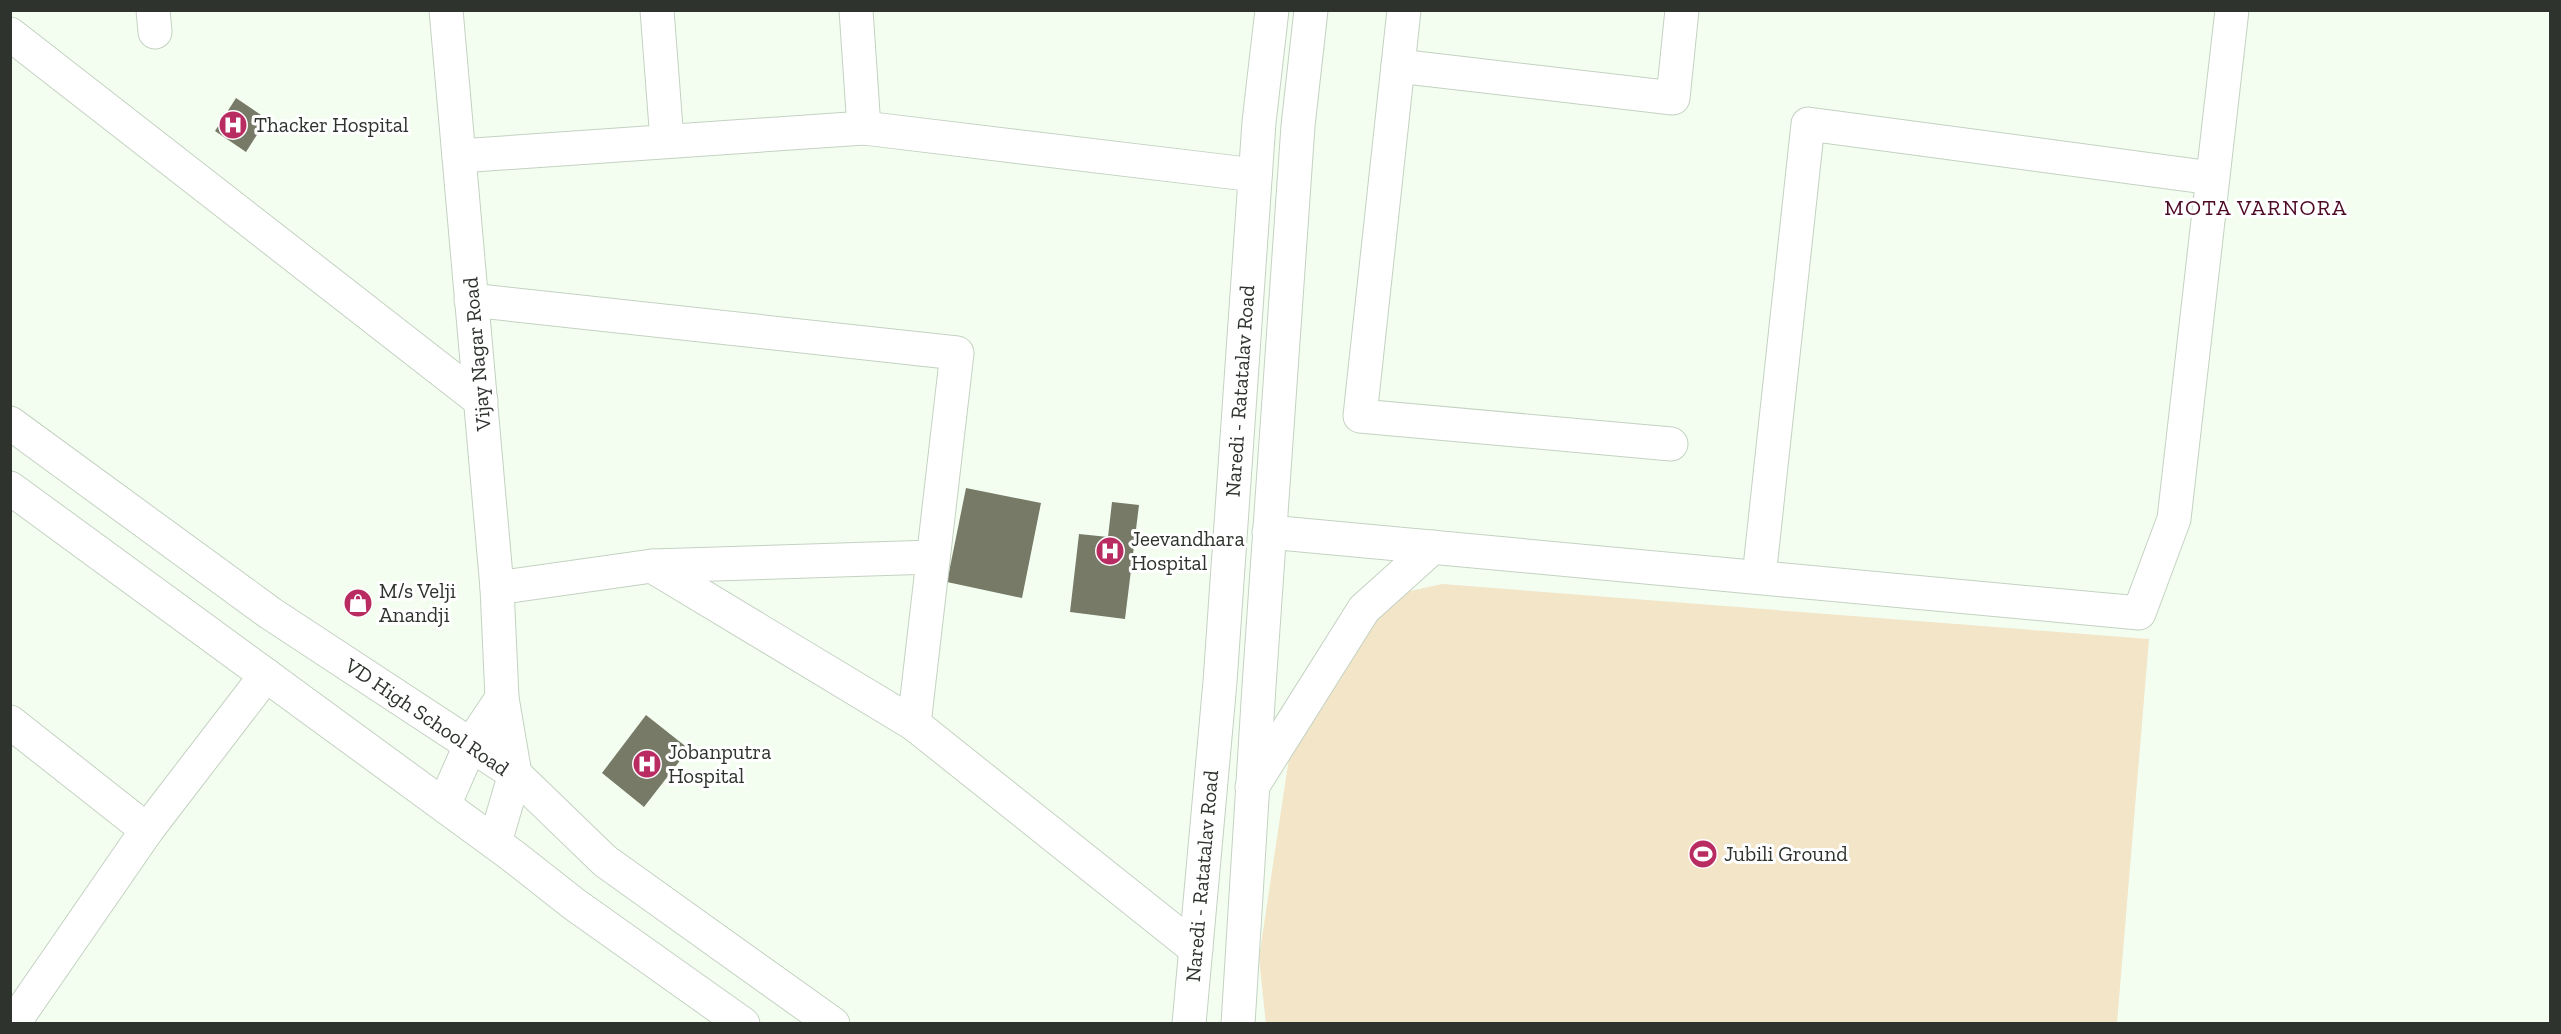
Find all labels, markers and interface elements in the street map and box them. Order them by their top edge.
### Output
hospital icon: Thacker Hospital [217,109,249,141]
place label: Thacker Hospital [254,112,409,137]
district label: MOTA VARNORA [2164,194,2348,221]
street label: Vijay Nagar Road [457,276,497,433]
street label: Naredi - Ratatalav Road [1220,284,1259,498]
place label: Jeevandhara Hospital [1131,526,1245,575]
hospital icon: Jeevandhara Hospital [1094,535,1126,567]
place label: M/s Velji Anandji [379,578,456,628]
shop icon: M/s Velji Anandji [342,587,374,619]
street label: VD High School Road [340,652,514,781]
place label: Jobanputra Hospital [668,739,771,788]
hospital icon: Jobanputra Hospital [631,748,663,780]
street label: Naredi - Ratatalav Road [1180,769,1223,983]
sports icon: Jubili Ground [1687,838,1719,870]
place label: Jubili Ground [1724,841,1848,866]

